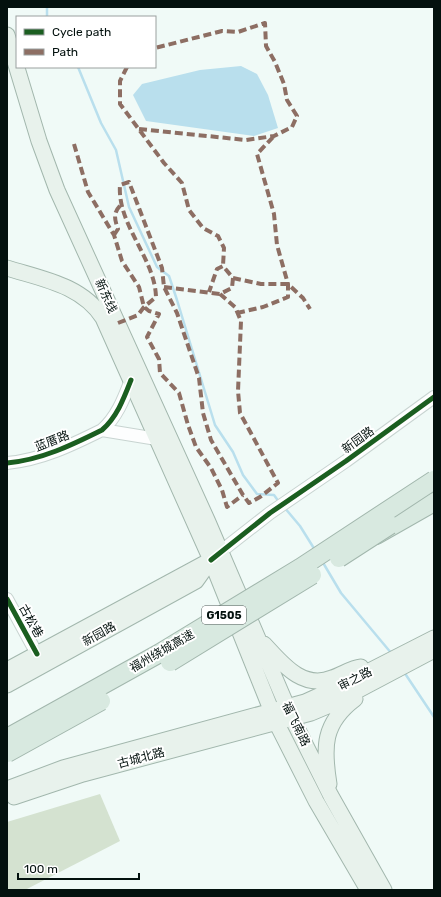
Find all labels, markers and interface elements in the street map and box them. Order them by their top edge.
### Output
legend [16,16,156,68]
text: Cycle path [52,25,111,39]
text: Path [52,45,78,59]
street label: 新东线 [92,277,120,315]
street label: 新园路 [339,424,377,456]
street label: 蓝厝路 [33,428,71,454]
street label: 古松巷 [16,602,46,640]
road number: G1505 [202,606,246,624]
street label: 新园路 [80,619,118,649]
street label: 福州绕城高速 [127,627,197,675]
street label: 审之路 [336,665,374,693]
street label: 福飞南路 [279,699,313,749]
street label: 古城北路 [116,745,166,771]
scale bar [18,855,139,881]
text: 100 m [24,862,58,876]

